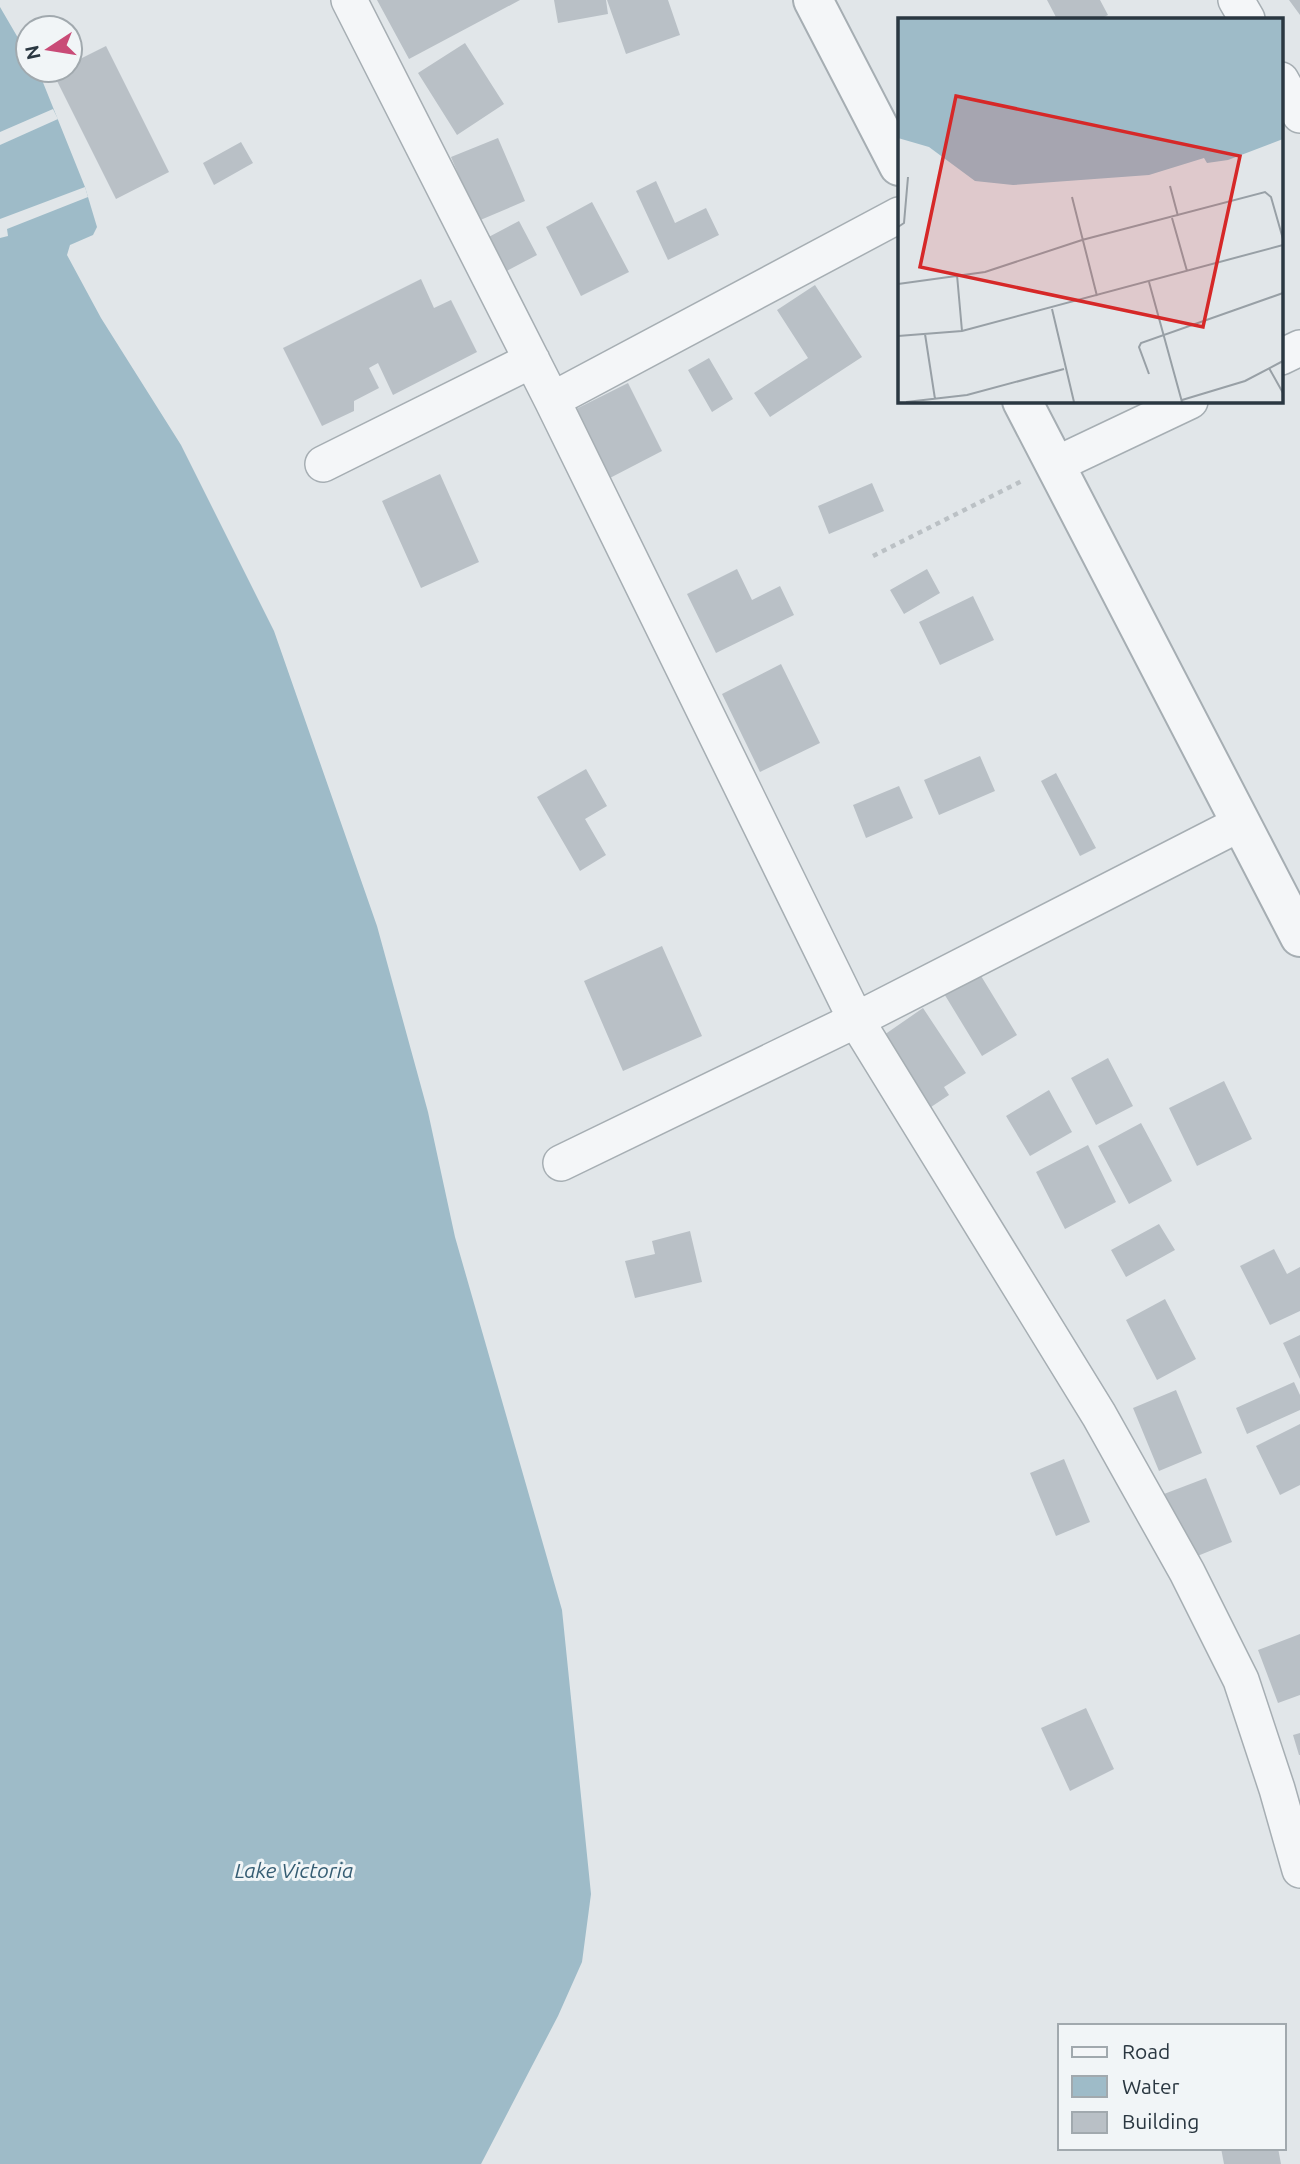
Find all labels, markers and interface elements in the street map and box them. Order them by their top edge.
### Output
north arrow [14,14,84,84]
inset map [898,18,1282,402]
text: N [20,43,45,62]
water label: Lake Victoria [235,1858,353,1882]
legend [1058,2024,1286,2150]
text: Road [1122,2039,1170,2063]
text: Water [1122,2074,1180,2098]
text: Building [1122,2109,1199,2133]

